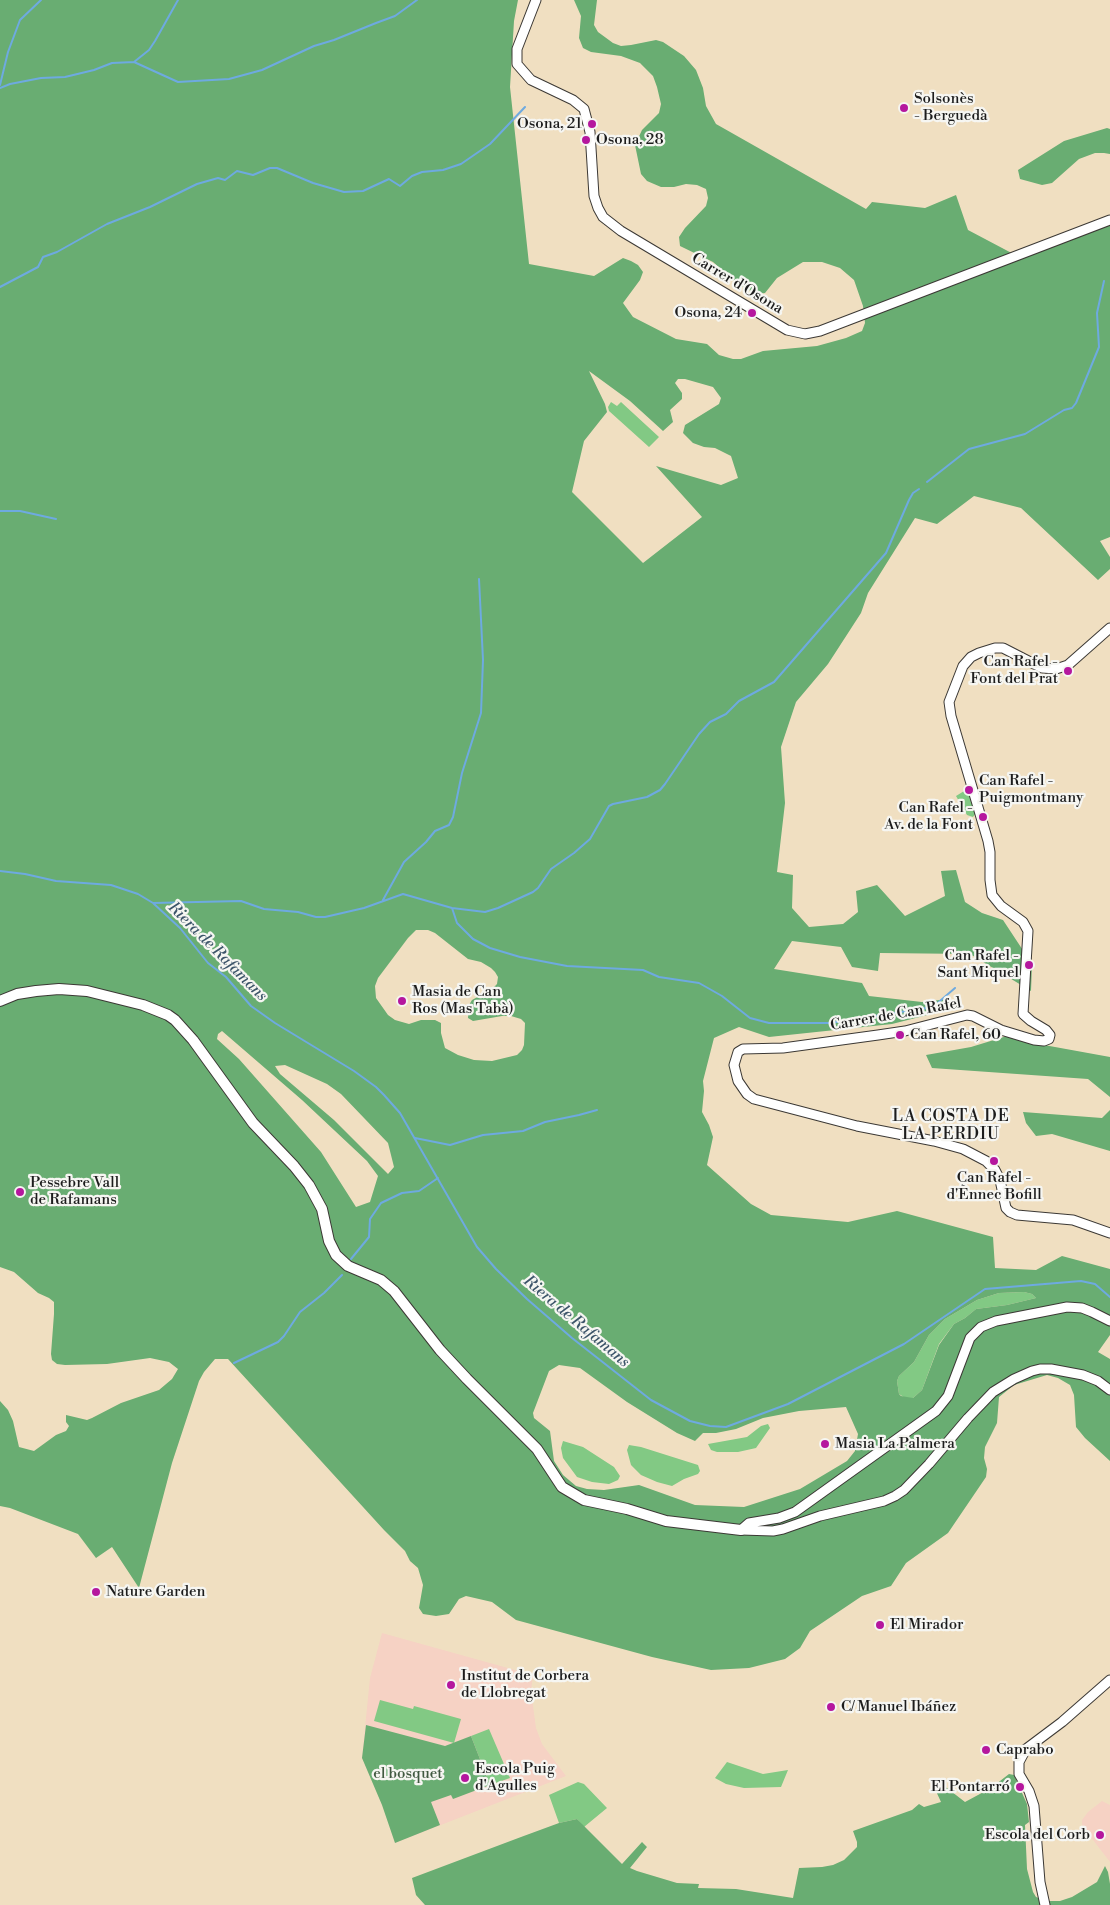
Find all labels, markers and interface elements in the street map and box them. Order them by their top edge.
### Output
place label: Solsonès - Berguedà [914,90,987,125]
marker: Solsonès - Berguedà [898,102,910,114]
place label: Osona, 21 [517,115,582,133]
marker: Osona, 21 [586,118,598,130]
place label: Osona, 28 [596,131,664,149]
marker: Osona, 28 [580,134,592,146]
street label: Carrer d'Osona [688,250,786,318]
place label: Osona, 24 [675,304,742,322]
marker: Osona, 24 [746,307,758,319]
place label: Can Rafel - Font del Prat [970,653,1058,688]
marker: Can Rafel - Font del Prat [1062,665,1074,677]
place label: Can Rafel - Puigmontmany [979,772,1083,807]
marker: Can Rafel - Puigmontmany [963,784,975,796]
place label: Can Rafel - Av. de la Font [884,799,973,834]
marker: Can Rafel - Av. de la Font [977,811,989,823]
water label: Riera de Rafamans [163,898,271,1006]
place label: Can Rafel - Sant Miquel [937,947,1019,982]
marker: Can Rafel - Sant Miquel [1023,959,1035,971]
place label: Masia de Can Ros (Mas Tabà) [412,983,514,1018]
marker: Masia de Can Ros (Mas Tabà) [396,995,408,1007]
street label: Carrer de Can Rafel [829,995,963,1035]
place label: Can Rafel, 60 [910,1026,1001,1044]
marker: Can Rafel, 60 [894,1029,906,1041]
district label: LA COSTA DE LA PERDIU [891,1107,1011,1145]
marker: Can Rafel - d'Ènnec Bofill [988,1155,1000,1167]
place label: Can Rafel - d'Ènnec Bofill [946,1169,1042,1204]
place label: Pessebre Vall de Rafamans [30,1174,119,1209]
marker: Pessebre Vall de Rafamans [14,1186,26,1198]
water label: Riera de Rafamans [519,1272,633,1372]
place label: Masia La Palmera [835,1435,955,1453]
marker: Masia La Palmera [819,1438,831,1450]
place label: Nature Garden [106,1583,205,1601]
marker: Nature Garden [90,1586,102,1598]
place label: El Mirador [890,1616,964,1634]
marker: El Mirador [874,1619,886,1631]
place label: Institut de Corbera de Llobregat [461,1667,589,1702]
marker: Institut de Corbera de Llobregat [445,1679,457,1691]
place label: C/ Manuel Ibáñez [841,1698,956,1716]
marker: C/ Manuel Ibáñez [825,1701,837,1713]
place label: Caprabo [996,1741,1054,1759]
marker: Caprabo [980,1744,992,1756]
place label: Escola Puig d'Agulles [475,1760,555,1795]
park label: el bosquet [373,1765,443,1783]
marker: Escola Puig d'Agulles [459,1772,471,1784]
place label: El Pontarró [931,1778,1010,1796]
marker: El Pontarró [1014,1781,1026,1793]
place label: Escola del Corb [985,1826,1090,1844]
marker: Escola del Corb [1094,1829,1106,1841]

